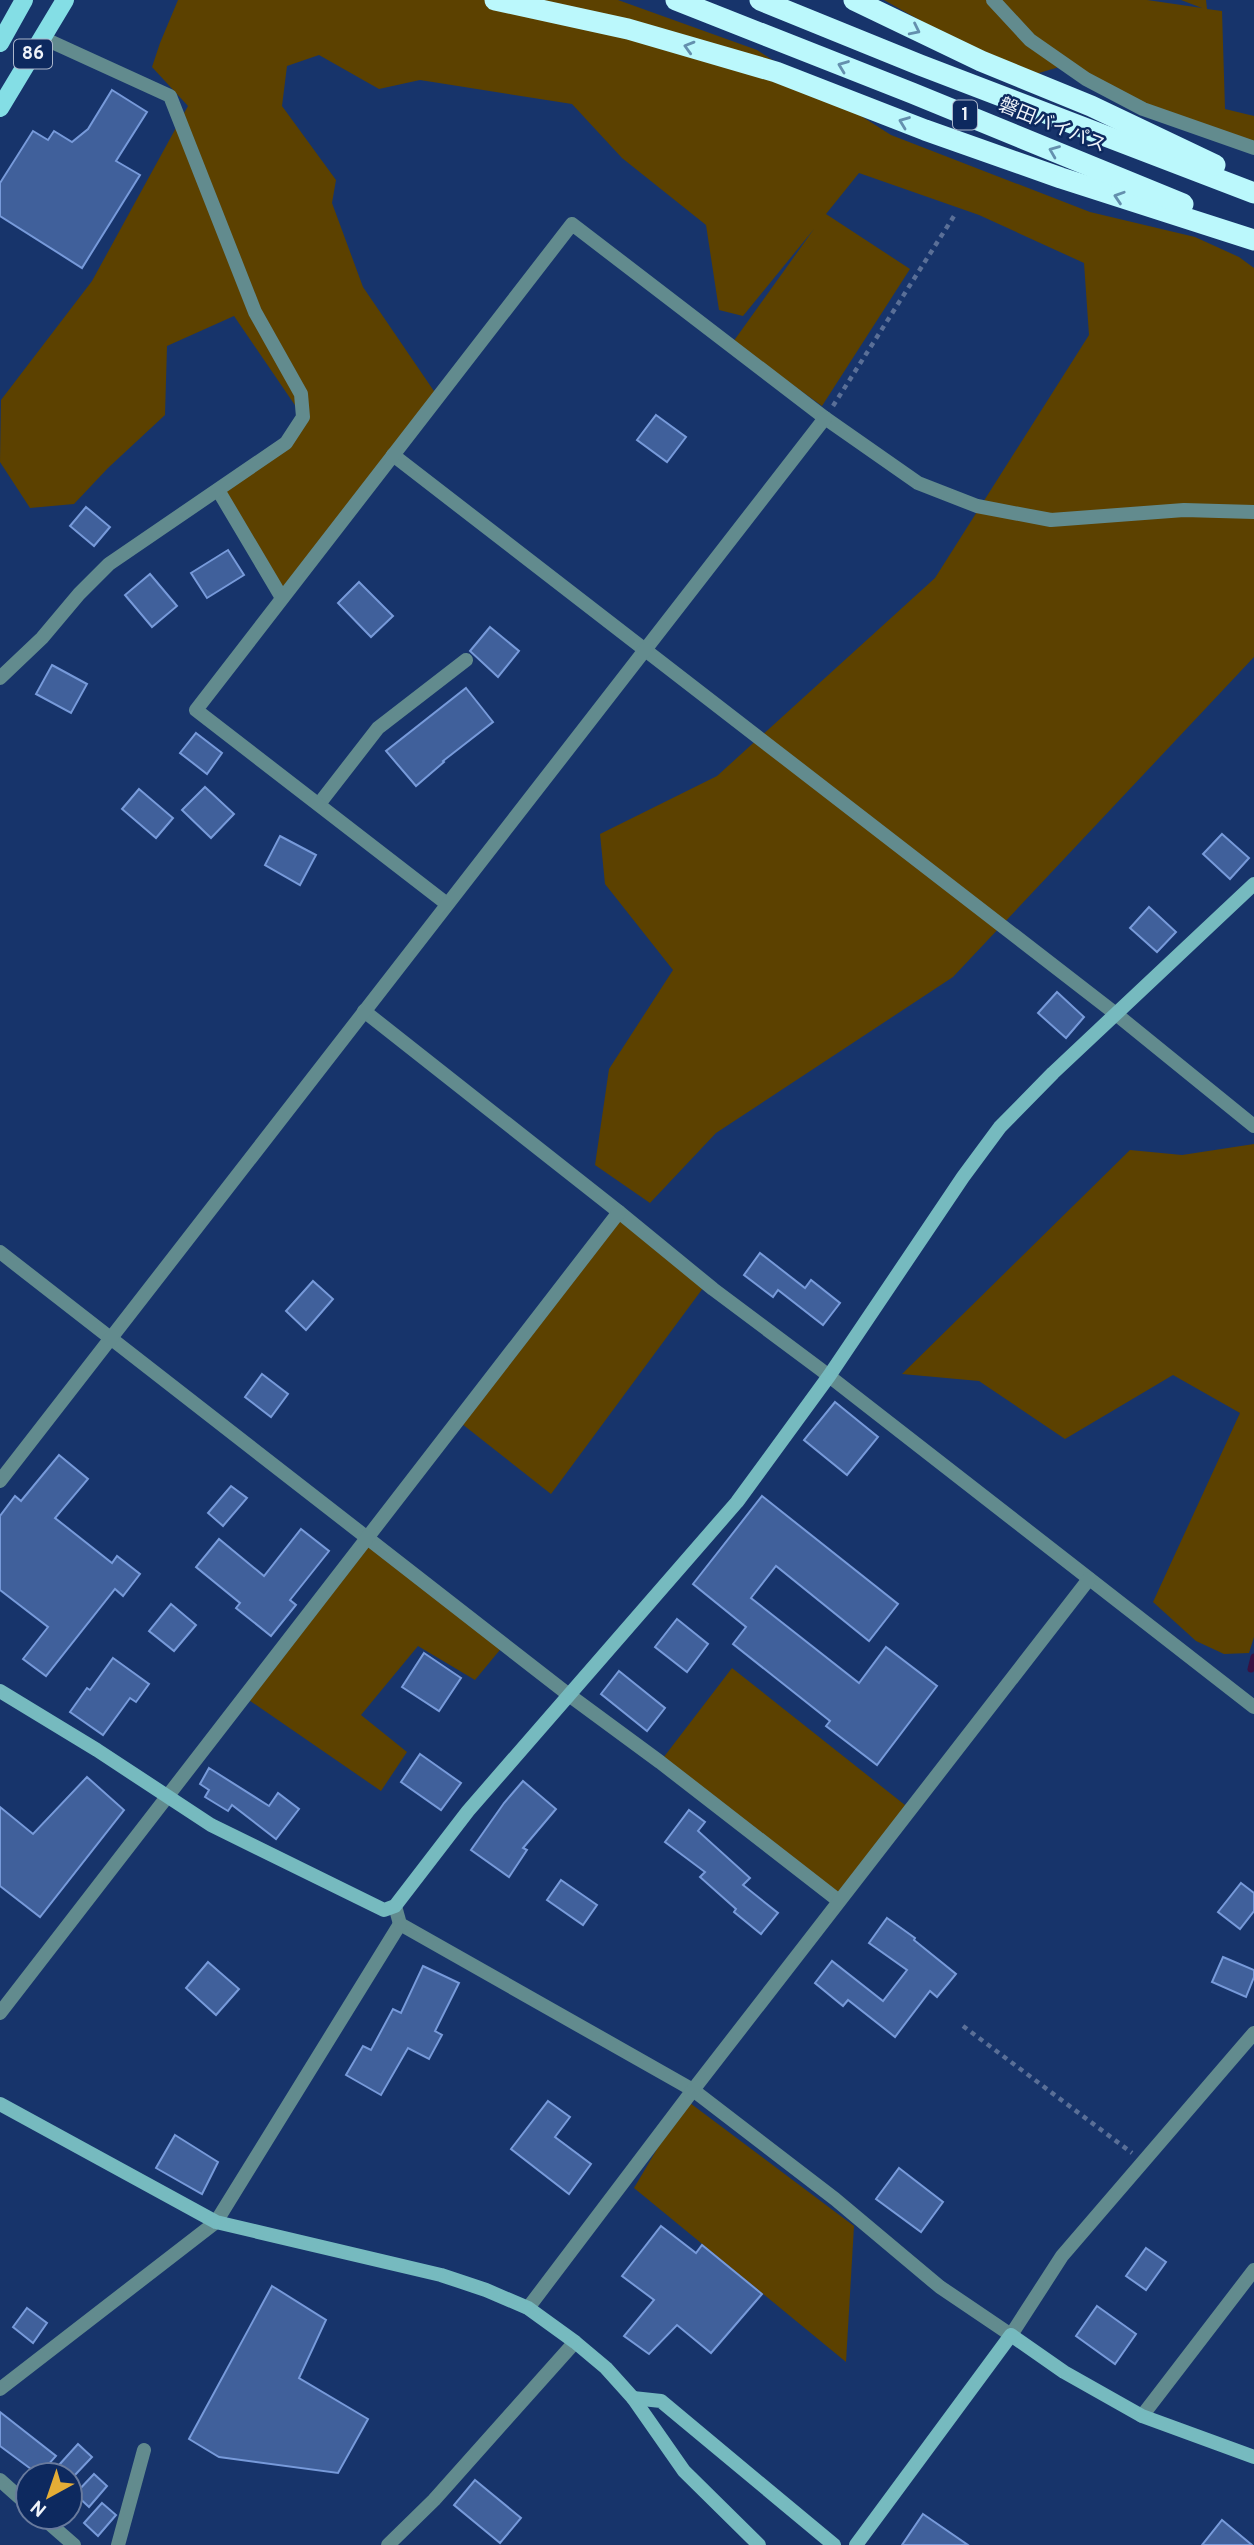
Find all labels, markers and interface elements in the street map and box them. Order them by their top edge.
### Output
one-way arrow [908,21,920,35]
road number: 86 [14,40,52,68]
one-way arrow [684,41,696,56]
one-way arrow [838,60,850,74]
street label: 磐田バイパス [995,94,1109,158]
road number: 1 [953,100,977,130]
one-way arrow [899,116,911,130]
one-way arrow [1049,146,1061,160]
one-way arrow [1113,190,1125,205]
north arrow [14,2461,84,2531]
text: N [26,2494,52,2521]

